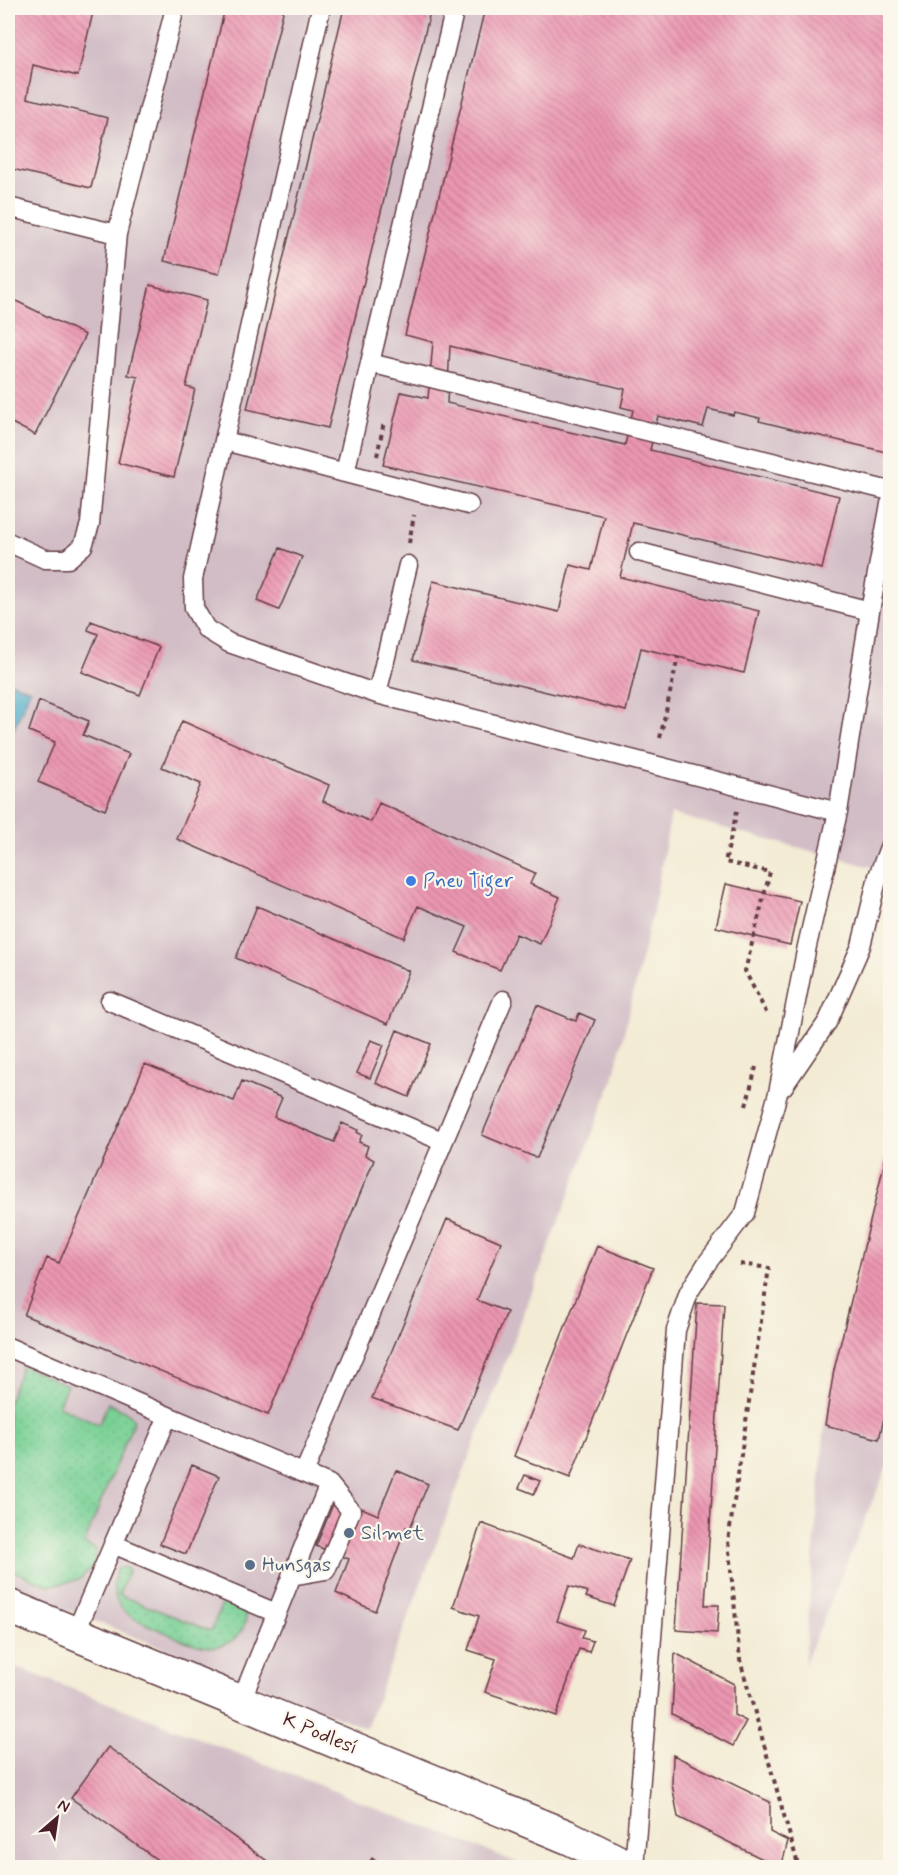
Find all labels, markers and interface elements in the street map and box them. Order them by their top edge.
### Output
place label: Pneu Tiger [423,868,514,897]
marker: Pneu Tiger [404,874,418,888]
place label: Silmet [361,1520,424,1547]
marker: Silmet [342,1526,356,1540]
place label: Hunsgas [262,1552,331,1579]
marker: Hunsgas [243,1558,257,1572]
street label: K Podlesí [278,1706,362,1762]
north arrow [27,1788,87,1848]
text: N [54,1794,73,1818]

